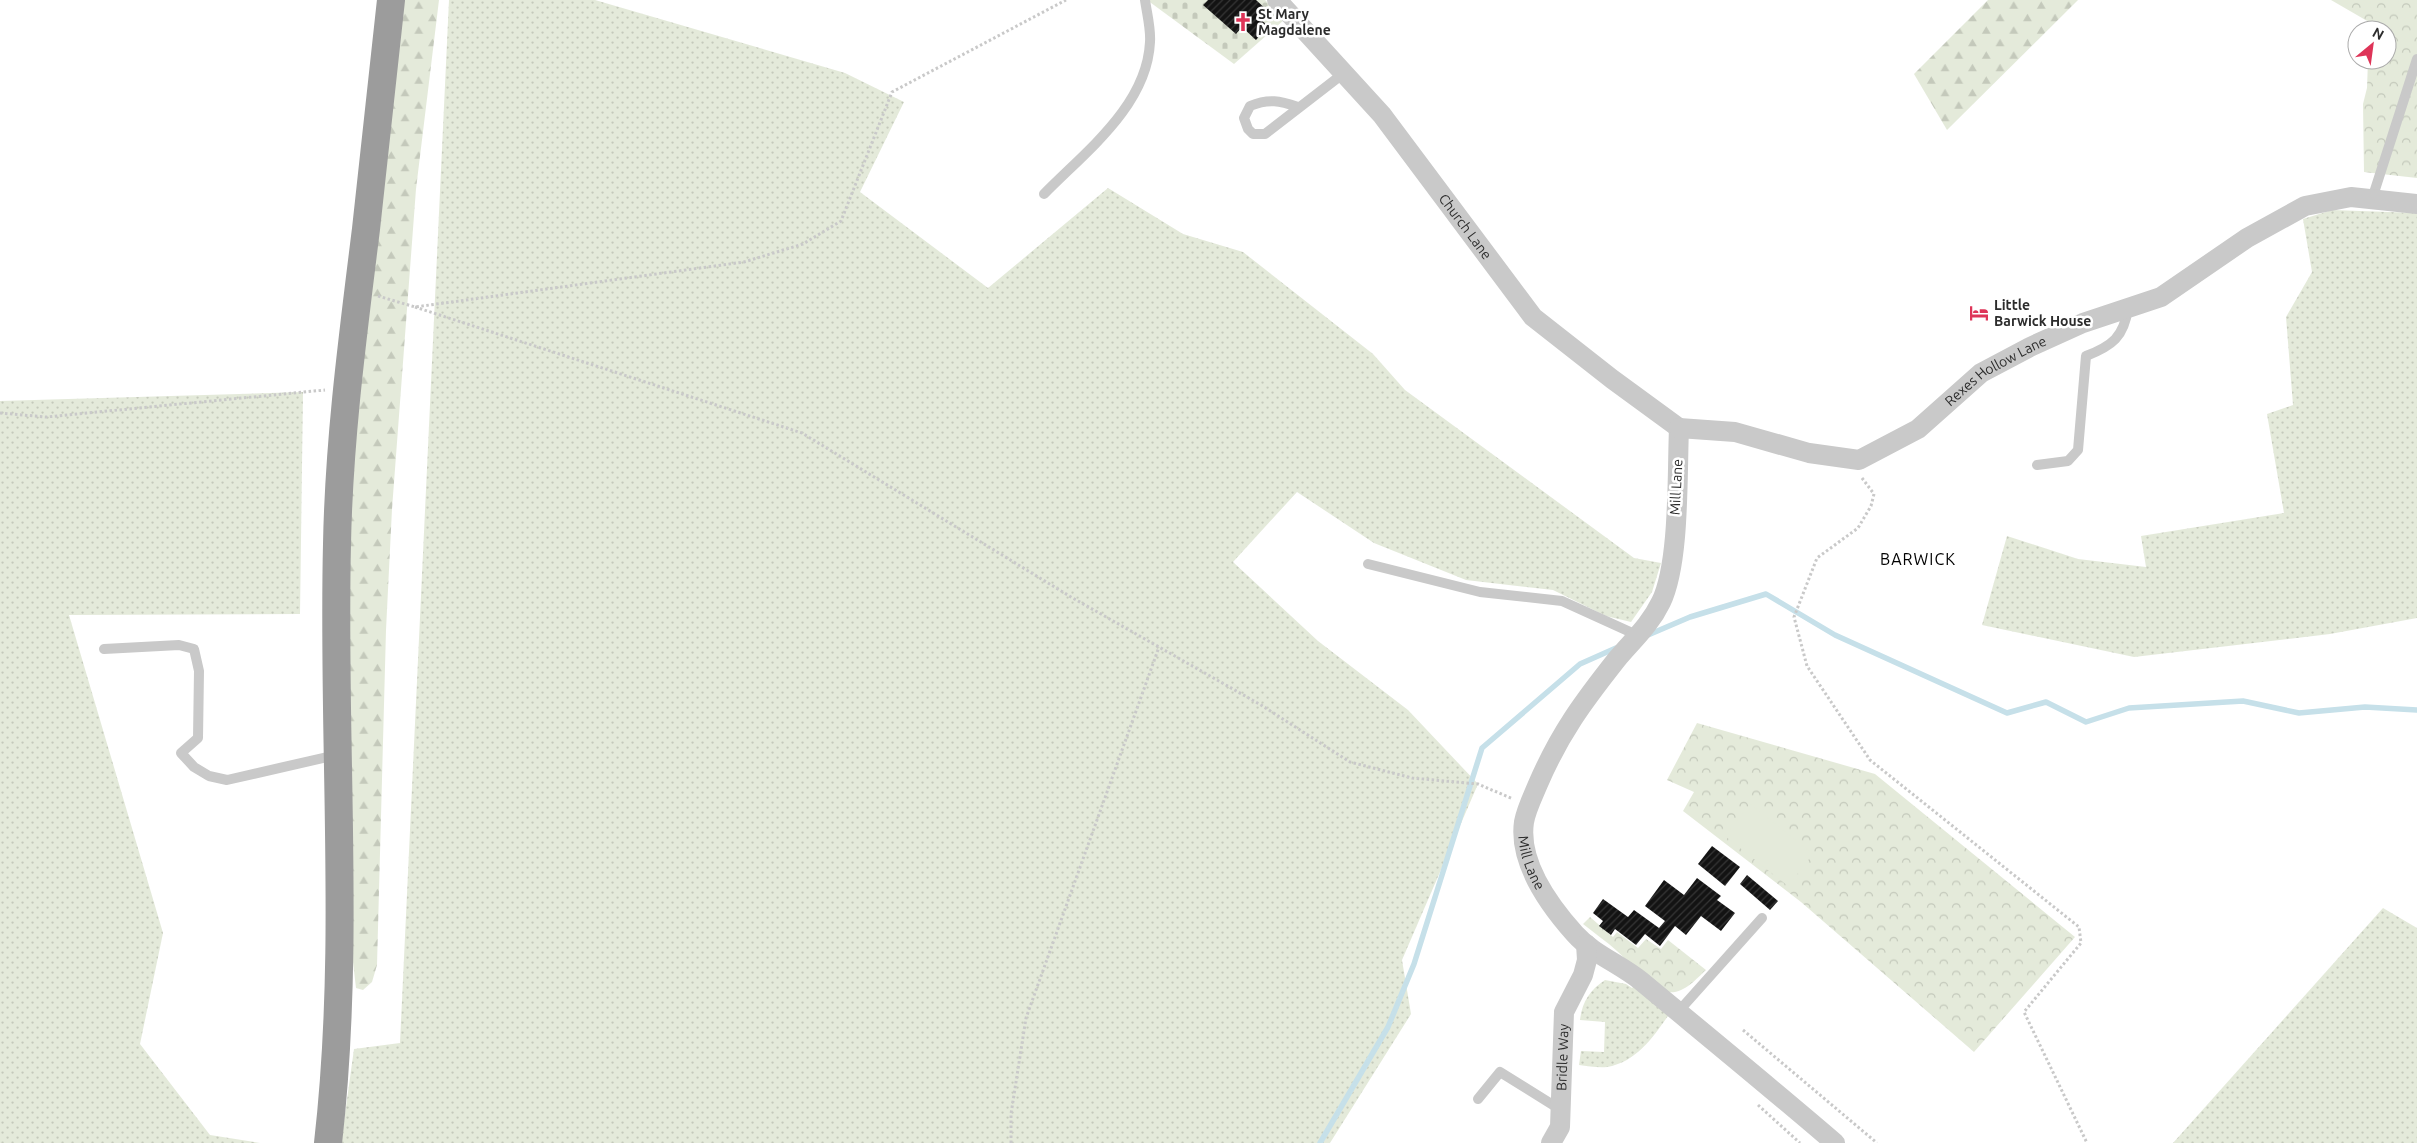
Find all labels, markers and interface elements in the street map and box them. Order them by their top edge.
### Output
place label: St Mary Magdalene [1258,6,1331,38]
church icon: St Mary Magdalene [1232,11,1254,33]
north arrow [2347,20,2397,70]
text: N [2370,24,2387,43]
street label: Church Lane [1436,191,1495,262]
place label: Little Barwick House [1994,297,2091,329]
hotel icon: Little Barwick House [1968,302,1990,324]
street label: Rexes Hollow Lane [1942,333,2049,409]
street label: Mill Lane [1667,459,1685,515]
district label: BARWICK [1880,550,1956,568]
street label: Mill Lane [1515,835,1548,893]
street label: Bridle Way [1553,1023,1572,1091]

